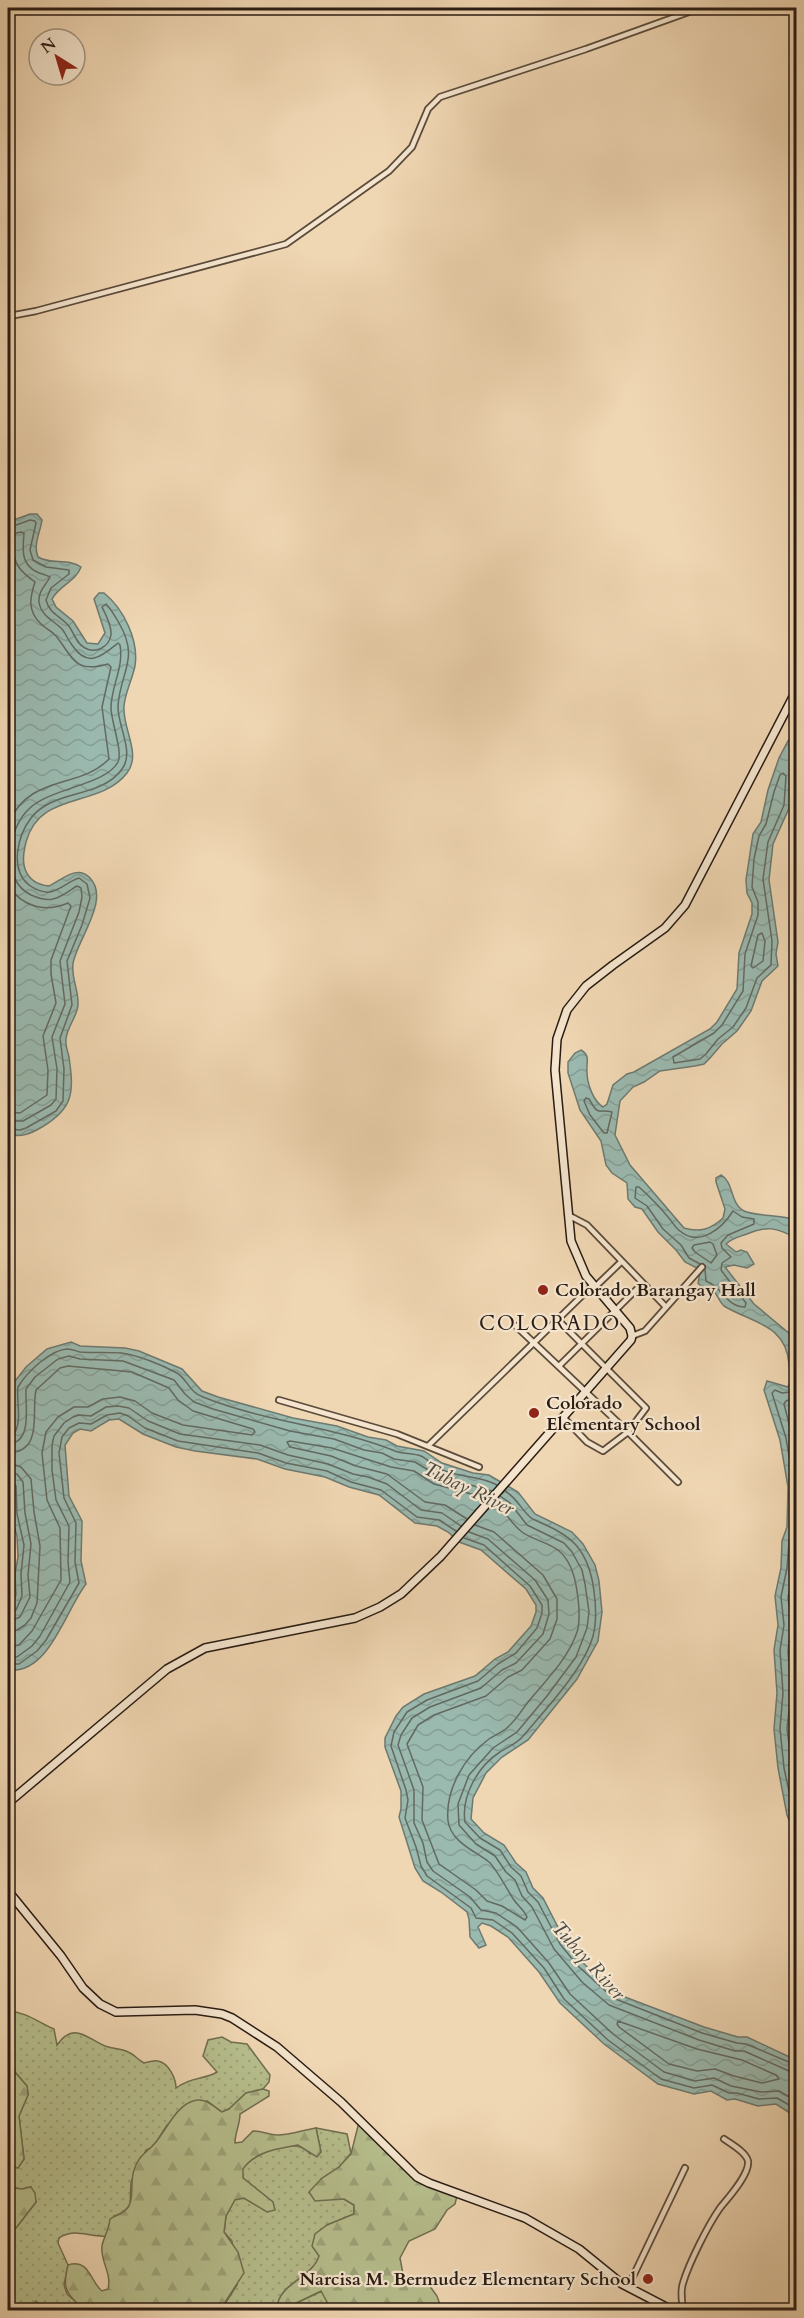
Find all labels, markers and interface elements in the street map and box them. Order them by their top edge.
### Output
north arrow [27,27,87,87]
text: N [36,33,61,59]
place label: Colorado Barangay Hall [555,1278,756,1303]
marker: Colorado Barangay Hall [536,1283,550,1297]
district label: COLORADO [479,1309,621,1338]
place label: Colorado Elementary School [546,1391,700,1437]
marker: Colorado Elementary School [527,1406,541,1420]
water label: Tubay River [419,1455,520,1523]
water label: Tubay River [546,1915,632,2007]
place label: Narcisa M. Bermudez Elementary School [299,2267,636,2292]
marker: Narcisa M. Bermudez Elementary School [641,2272,655,2286]

